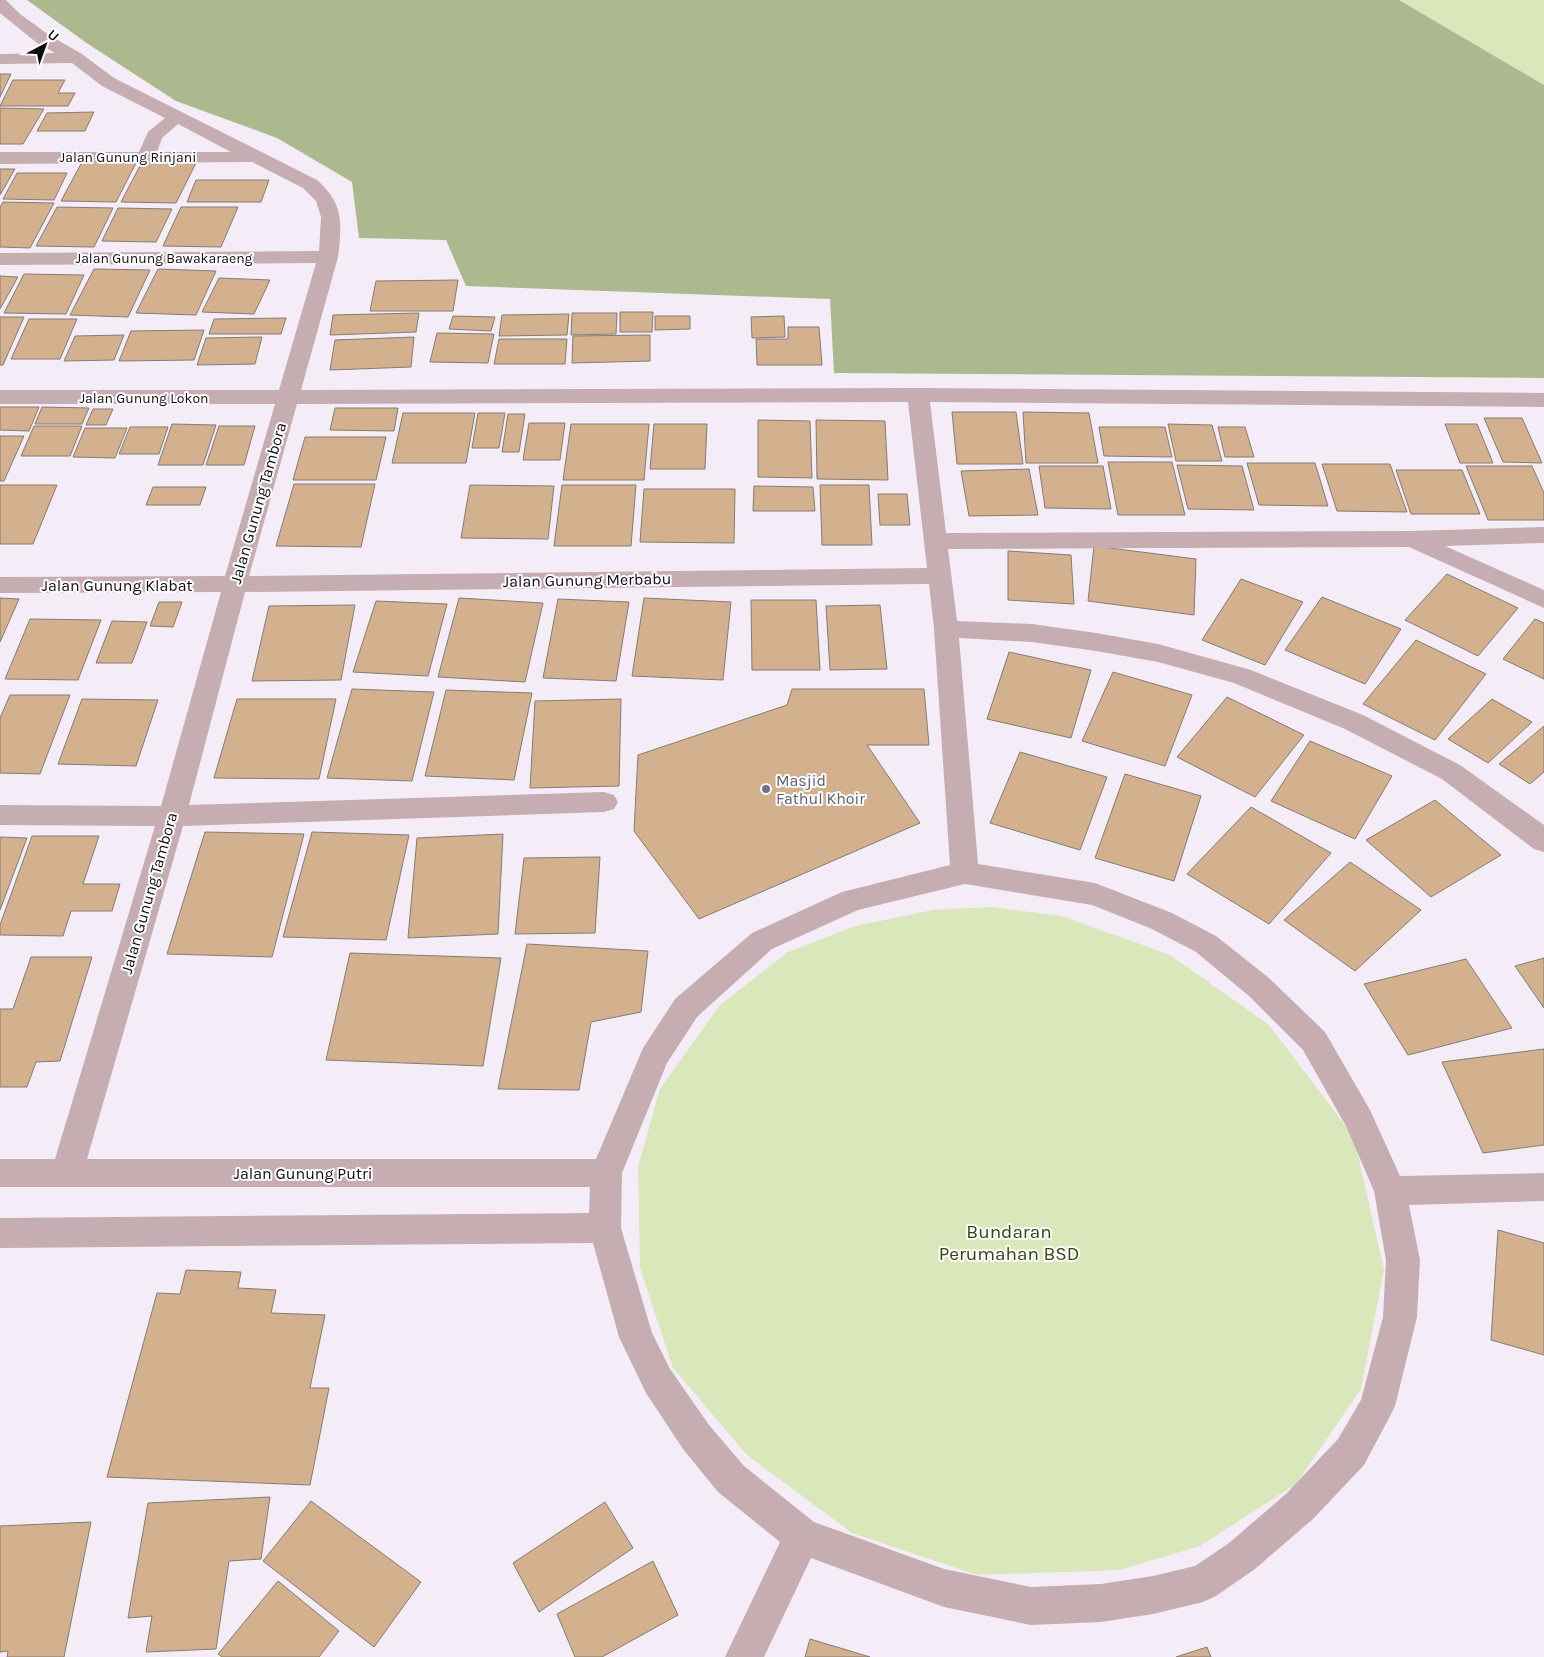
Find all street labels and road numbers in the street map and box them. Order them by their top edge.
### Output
street label: Jalan Gunung Rinjani [60,149,196,166]
street label: Jalan Gunung Bawakaraeng [75,250,253,267]
street label: Jalan Gunung Lokon [79,390,209,407]
street label: Jalan Gunung Tambora [226,420,290,586]
street label: Jalan Gunung Merbabu [502,569,672,591]
street label: Jalan Gunung Klabat [41,576,193,595]
street label: Jalan Gunung Tambora [117,810,181,976]
street label: Jalan Gunung Putri [234,1164,372,1183]

